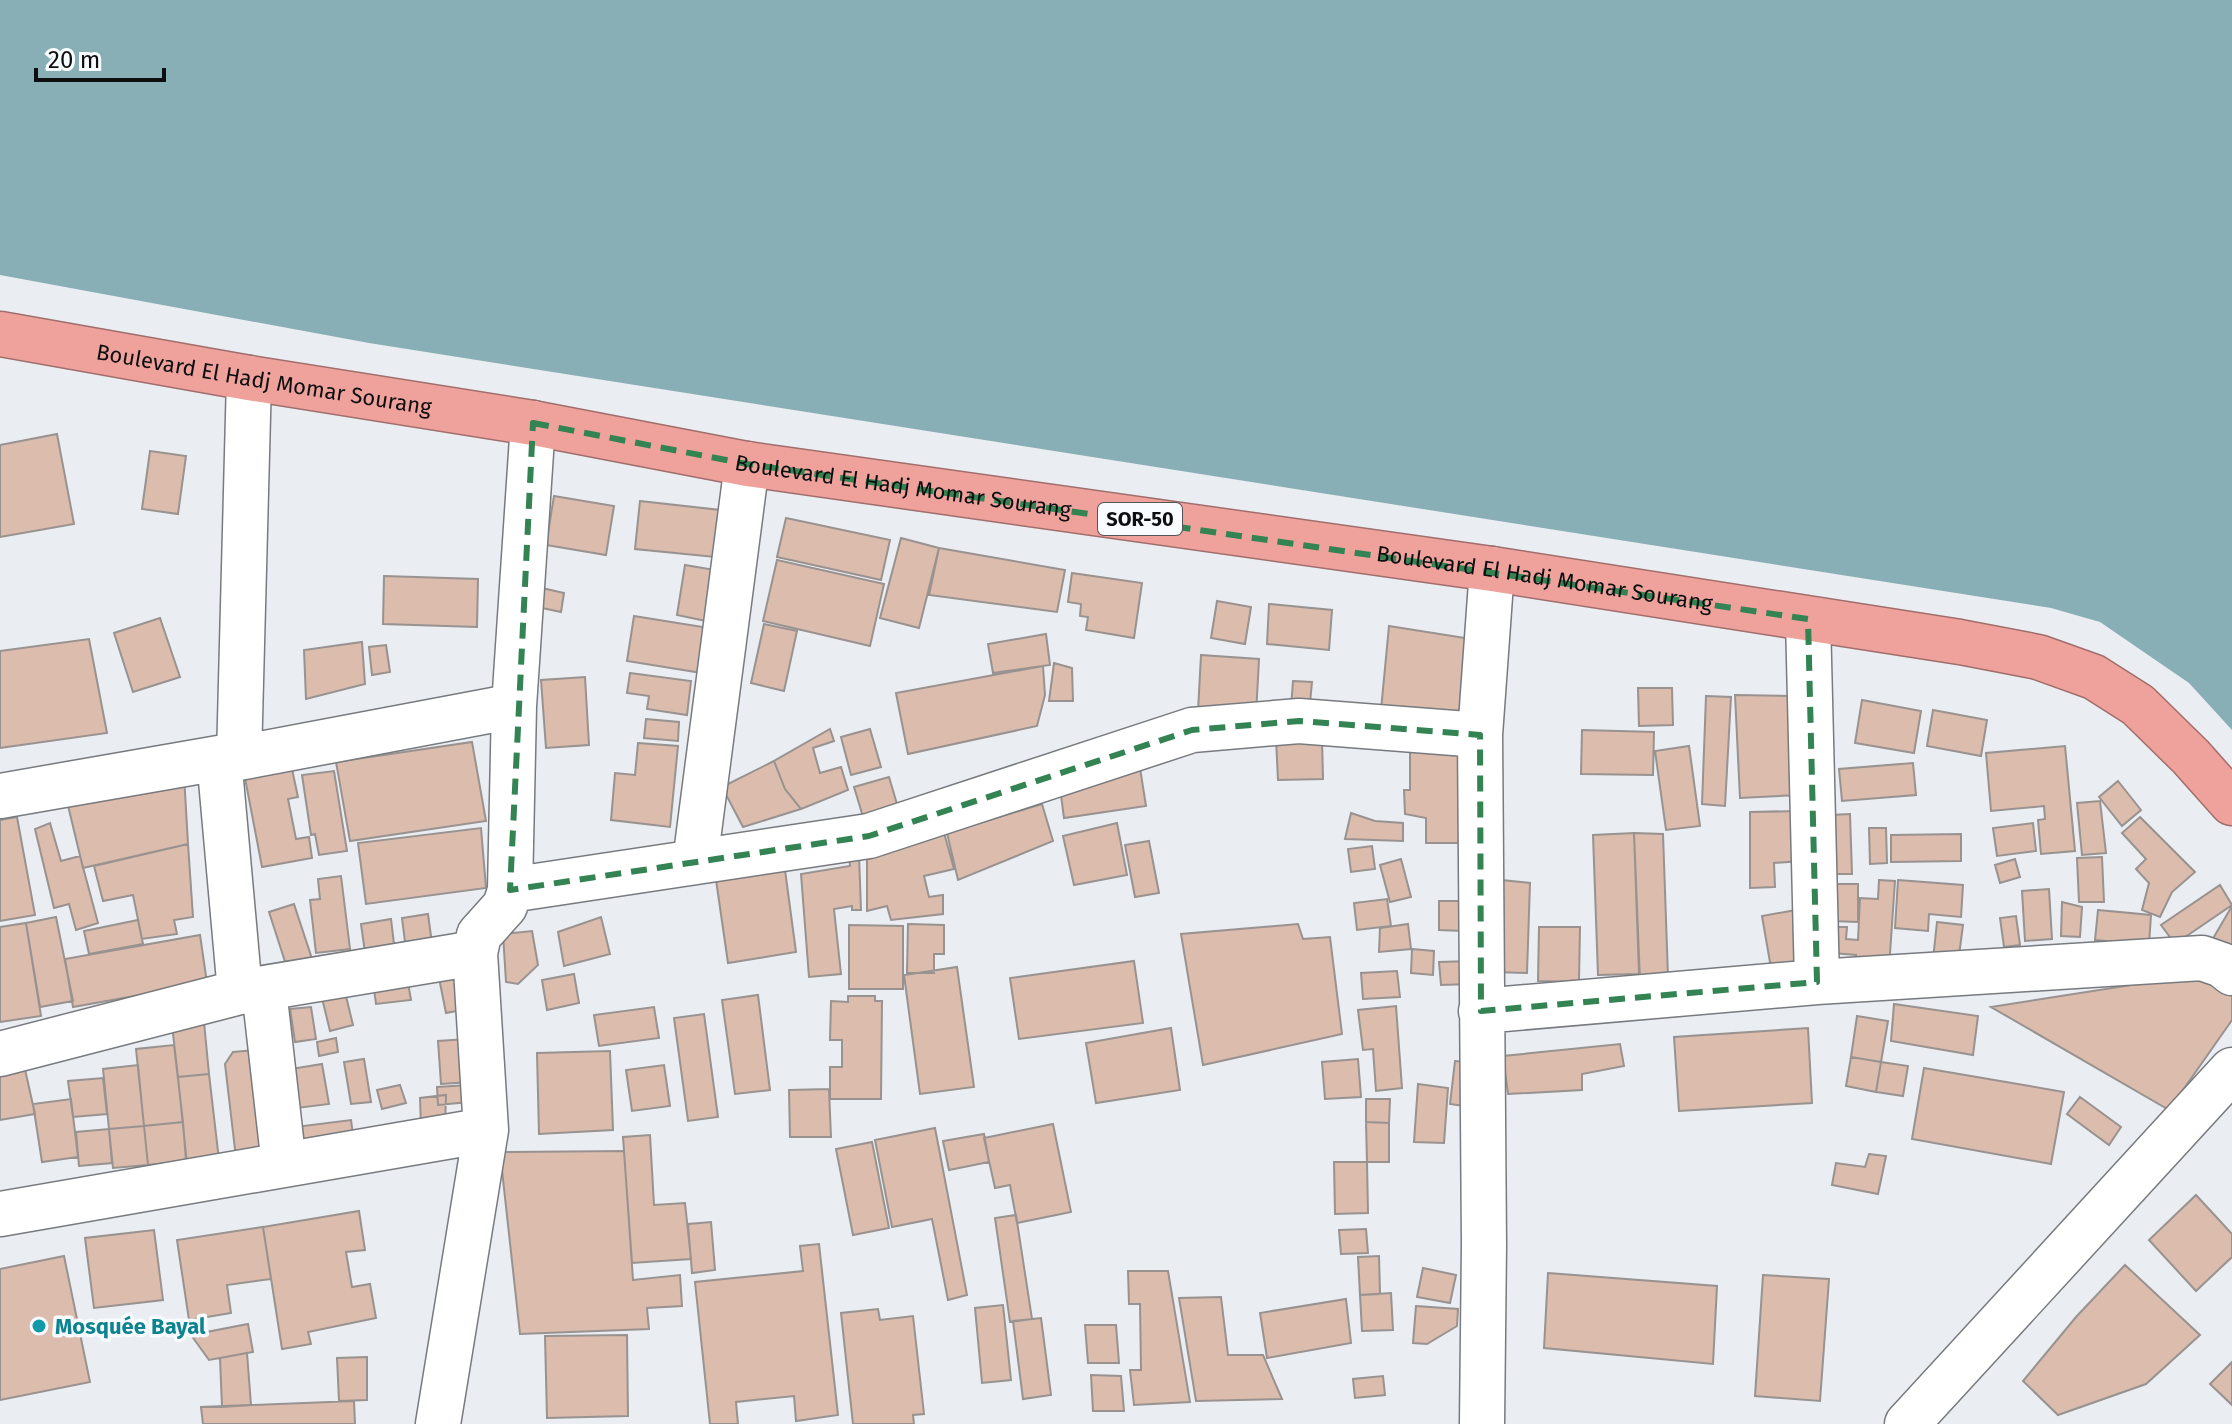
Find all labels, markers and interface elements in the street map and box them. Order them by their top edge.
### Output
scale bar [36,32,164,82]
text: 20 m [48,46,100,74]
street label: Boulevard El Hadj Momar Sourang [94,338,434,420]
street label: Boulevard El Hadj Momar Sourang [733,448,1074,523]
road number: SOR-50 [1098,503,1182,535]
street label: Boulevard El Hadj Momar Sourang [1375,539,1715,617]
place label: Mosquée Bayal [55,1313,206,1340]
marker: Mosquée Bayal [30,1317,48,1335]

